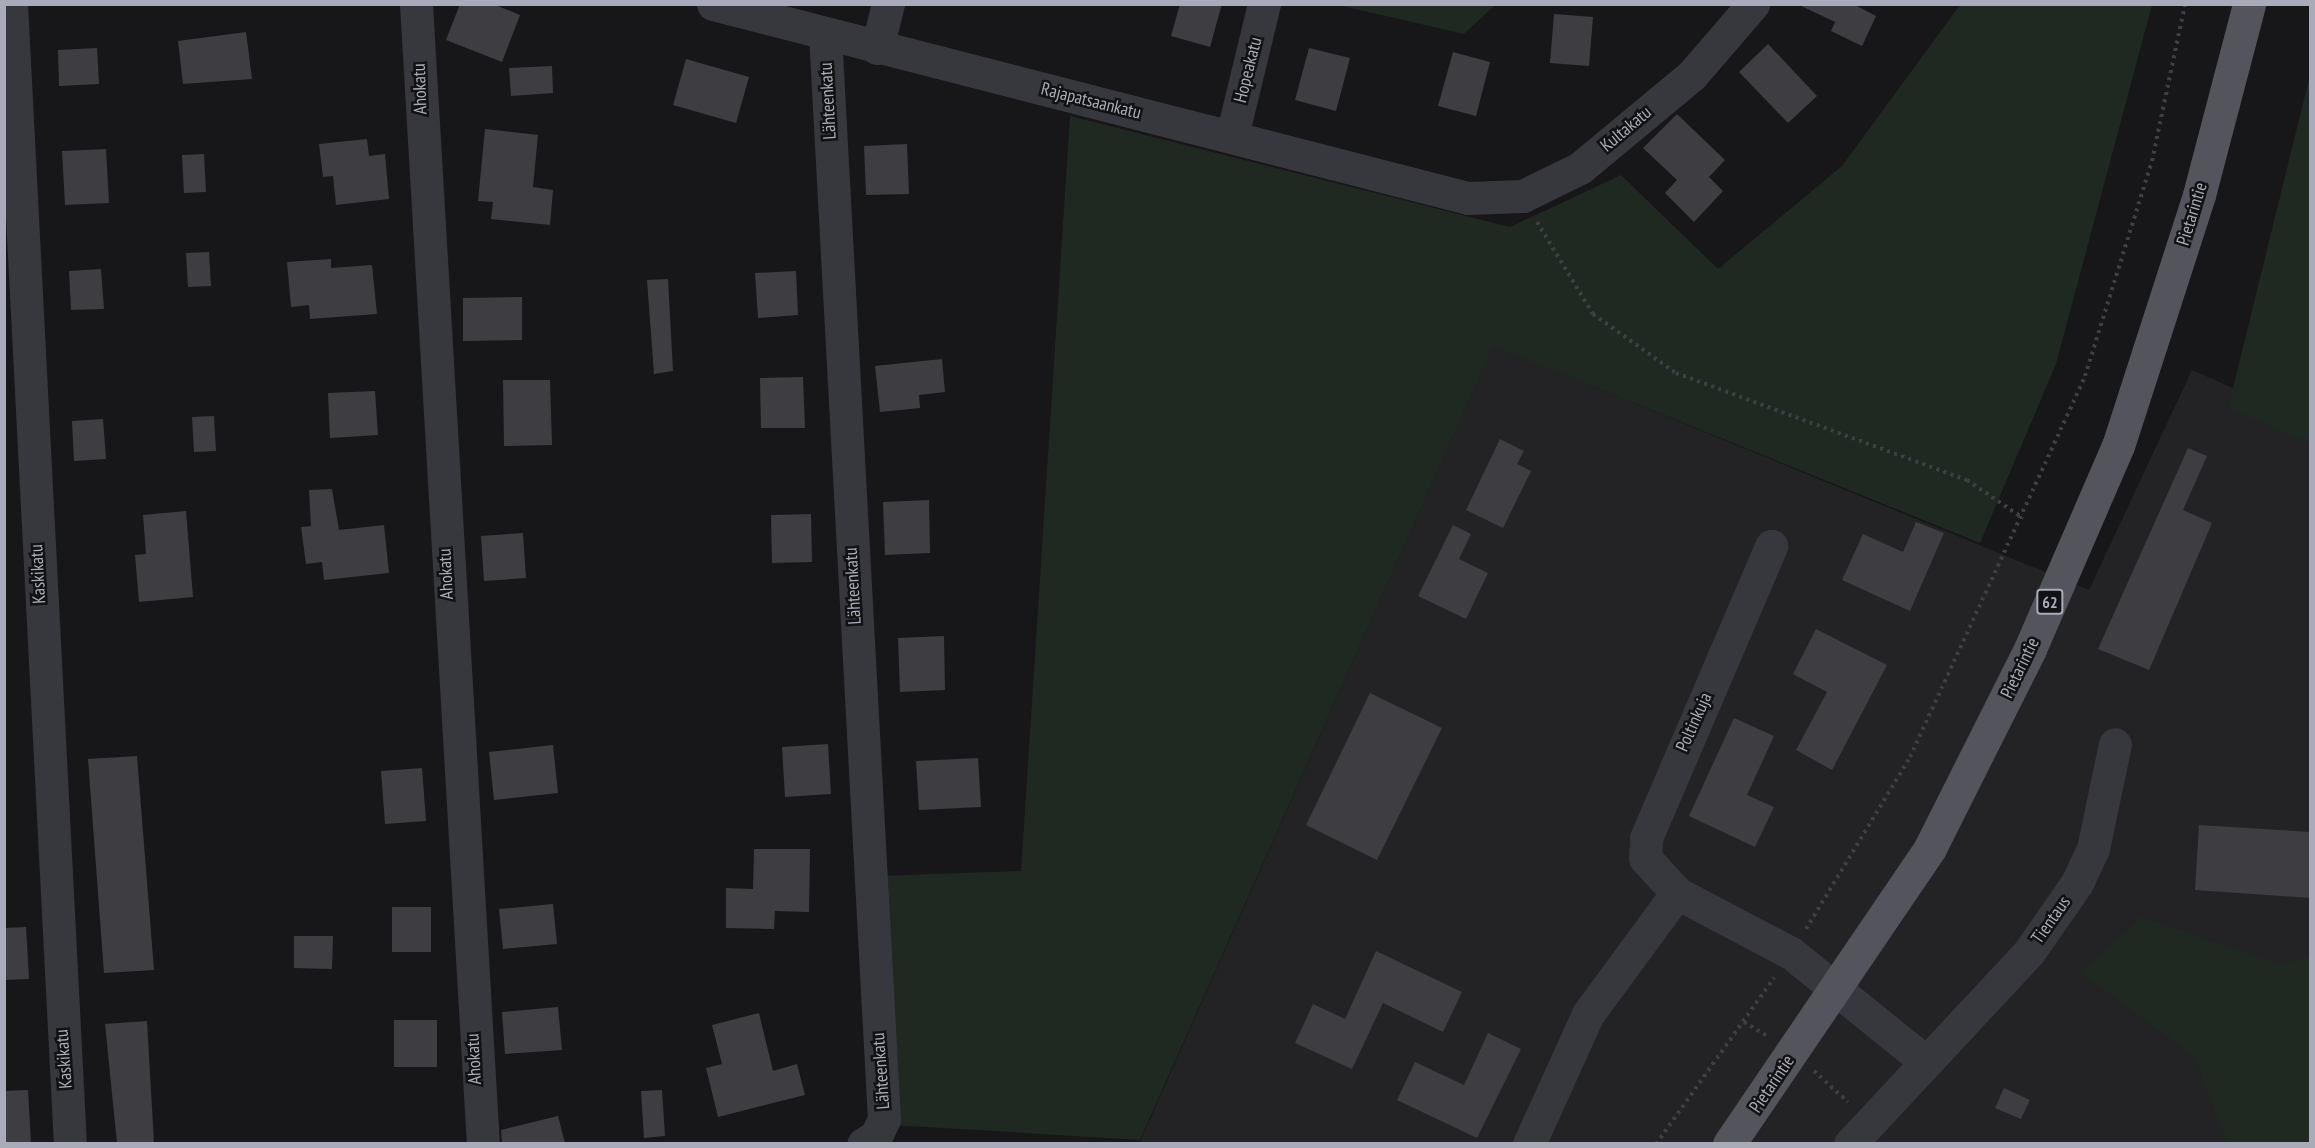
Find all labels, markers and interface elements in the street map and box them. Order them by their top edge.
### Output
street label: Hopeakatu [1229,35,1267,105]
street label: Lähteenkatu [815,62,841,140]
street label: Ahokatu [408,63,432,115]
street label: Rajapatsaankatu [1039,78,1143,124]
street label: Kultakatu [1596,102,1656,156]
street label: Pietarintie [2172,180,2212,248]
street label: Kaskikatu [26,544,50,604]
street label: Lähteenkatu [840,547,866,625]
street label: Ahokatu [434,548,458,600]
road number: 62 [2035,589,2065,615]
street label: Pietarintie [1996,634,2044,702]
street label: Poltinkuja [1671,689,1717,755]
street label: Tientaus [2027,892,2075,948]
street label: Kaskikatu [51,1029,77,1089]
street label: Lähteenkatu [868,1032,894,1110]
street label: Ahokatu [462,1033,486,1085]
street label: Pietarintie [1745,1051,1799,1117]

